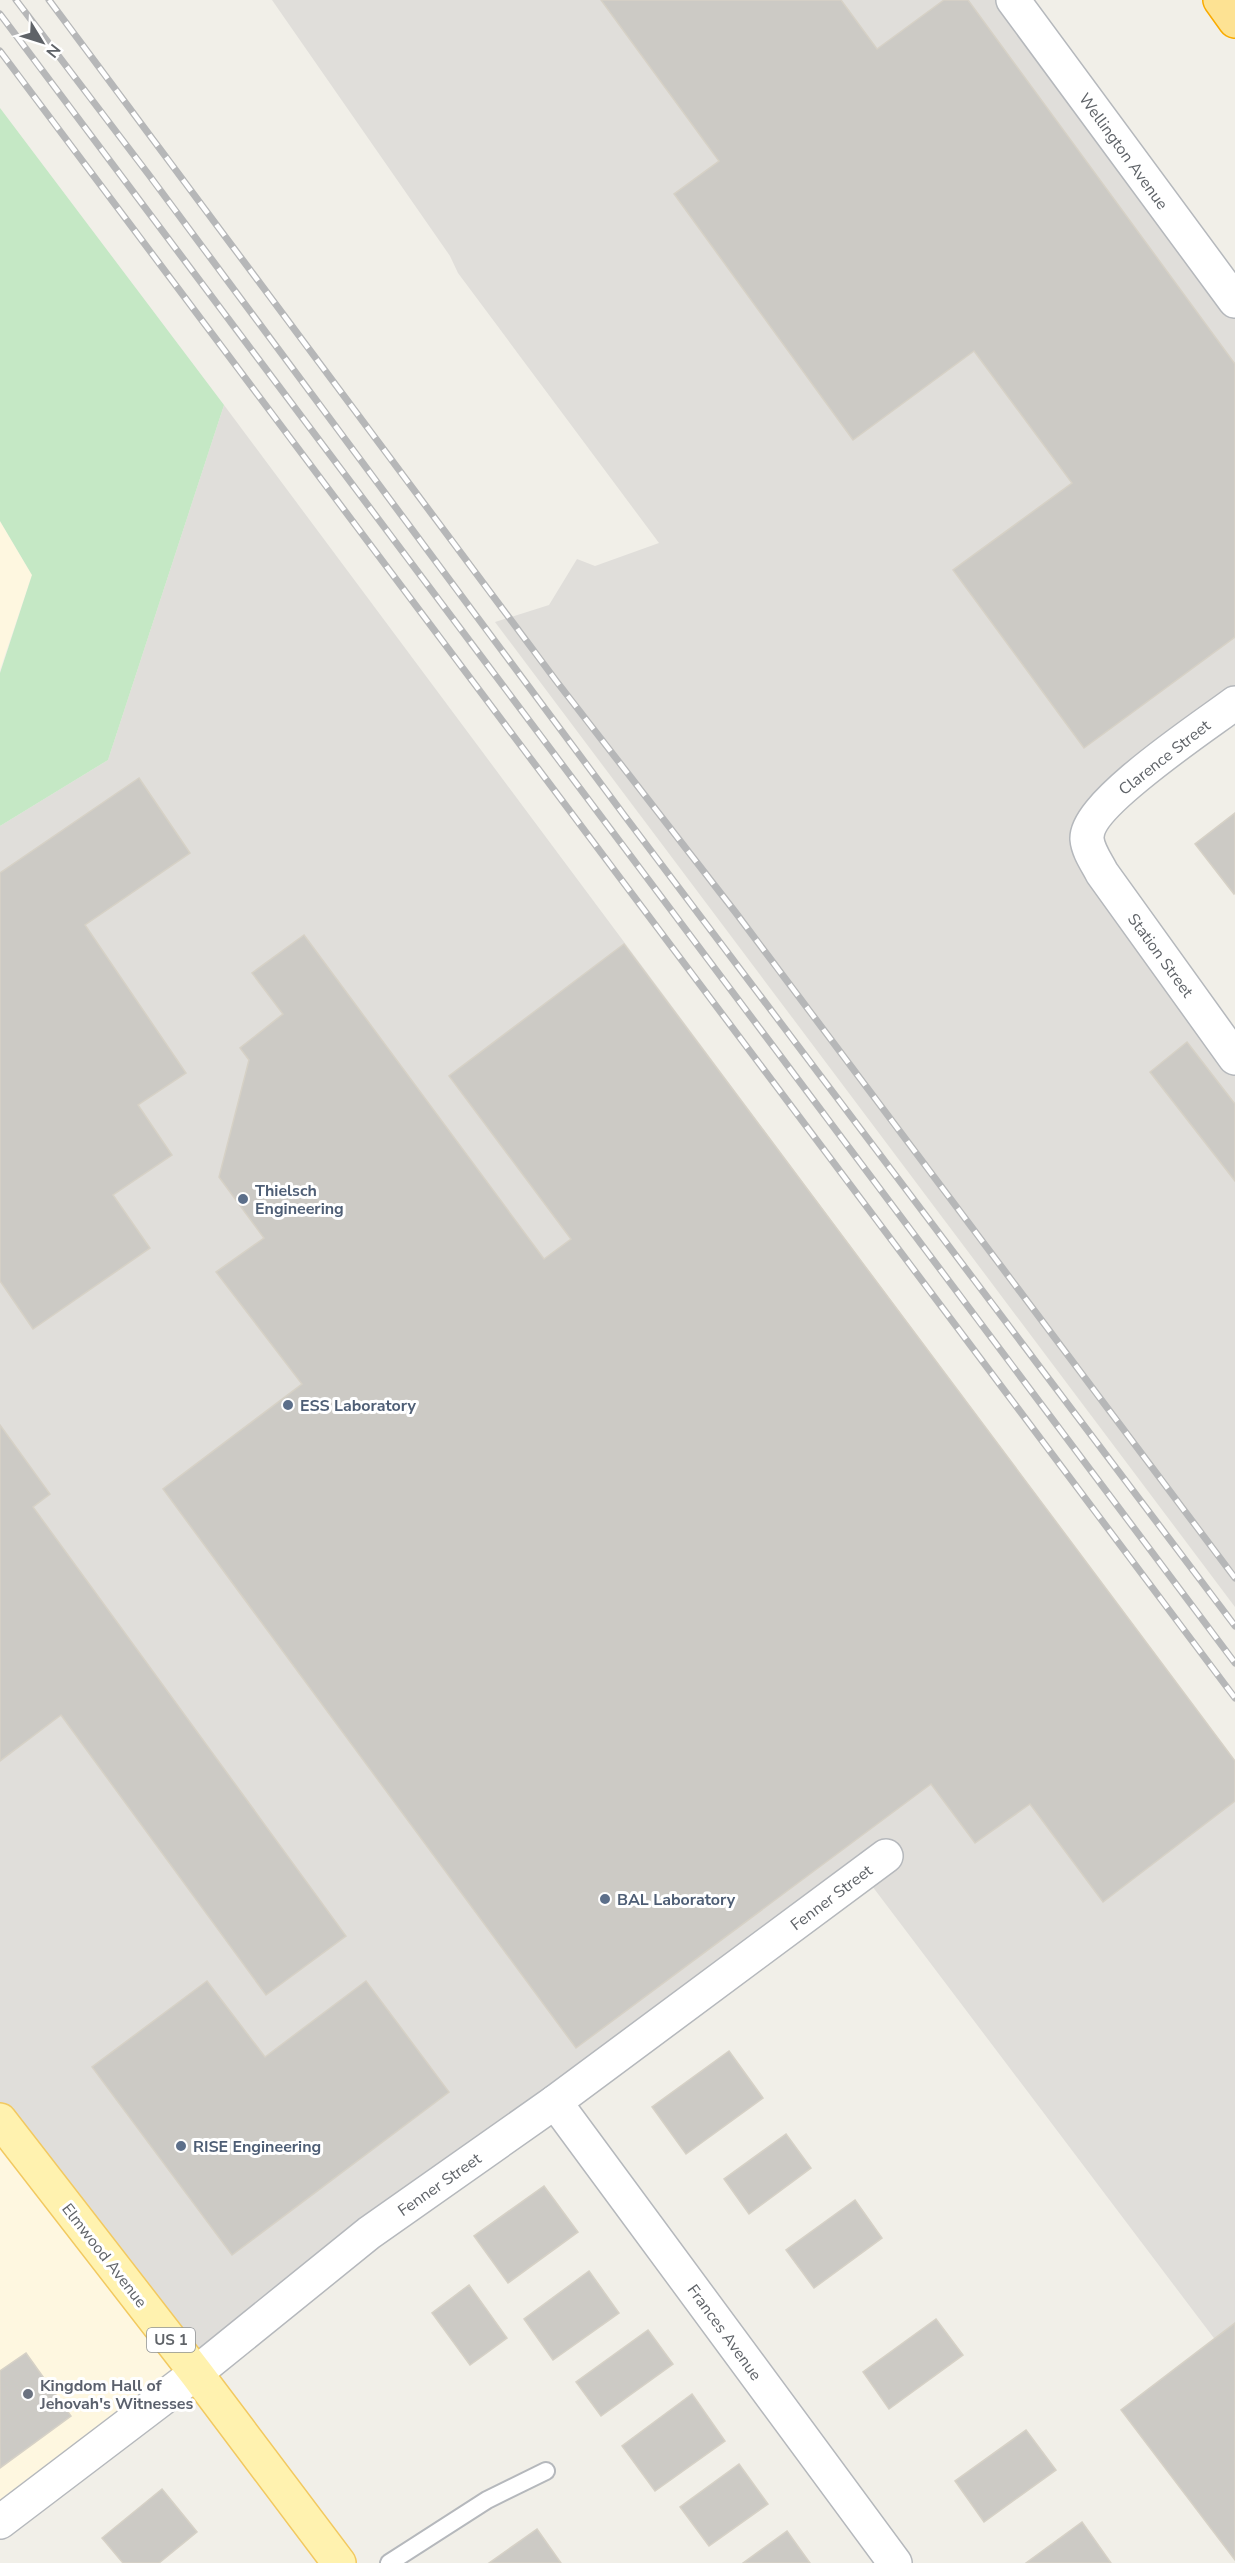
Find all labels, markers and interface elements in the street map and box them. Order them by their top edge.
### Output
north arrow [12,12,72,72]
text: N [41,39,65,62]
street label: Wellington Avenue [1073,89,1173,214]
street label: Clarence Street [1114,715,1215,801]
street label: Station Street [1122,909,1198,1002]
place label: Thielsch Engineering [255,1180,344,1220]
marker: Thielsch Engineering [236,1192,250,1206]
place label: ESS Laboratory [300,1395,416,1417]
marker: ESS Laboratory [281,1398,295,1412]
street label: Fenner Street [786,1860,877,1936]
place label: BAL Laboratory [617,1889,736,1911]
marker: BAL Laboratory [598,1892,612,1906]
place label: RISE Engineering [193,2136,321,2158]
marker: RISE Engineering [174,2139,188,2153]
street label: Fenner Street [393,2148,486,2222]
street label: Elmwood Avenue [57,2199,152,2312]
street label: Frances Avenue [682,2280,767,2385]
road number: US 1 [147,2328,195,2352]
place label: Kingdom Hall of Jehovah's Witnesses [39,2375,194,2415]
marker: Kingdom Hall of Jehovah's Witnesses [21,2387,35,2401]

